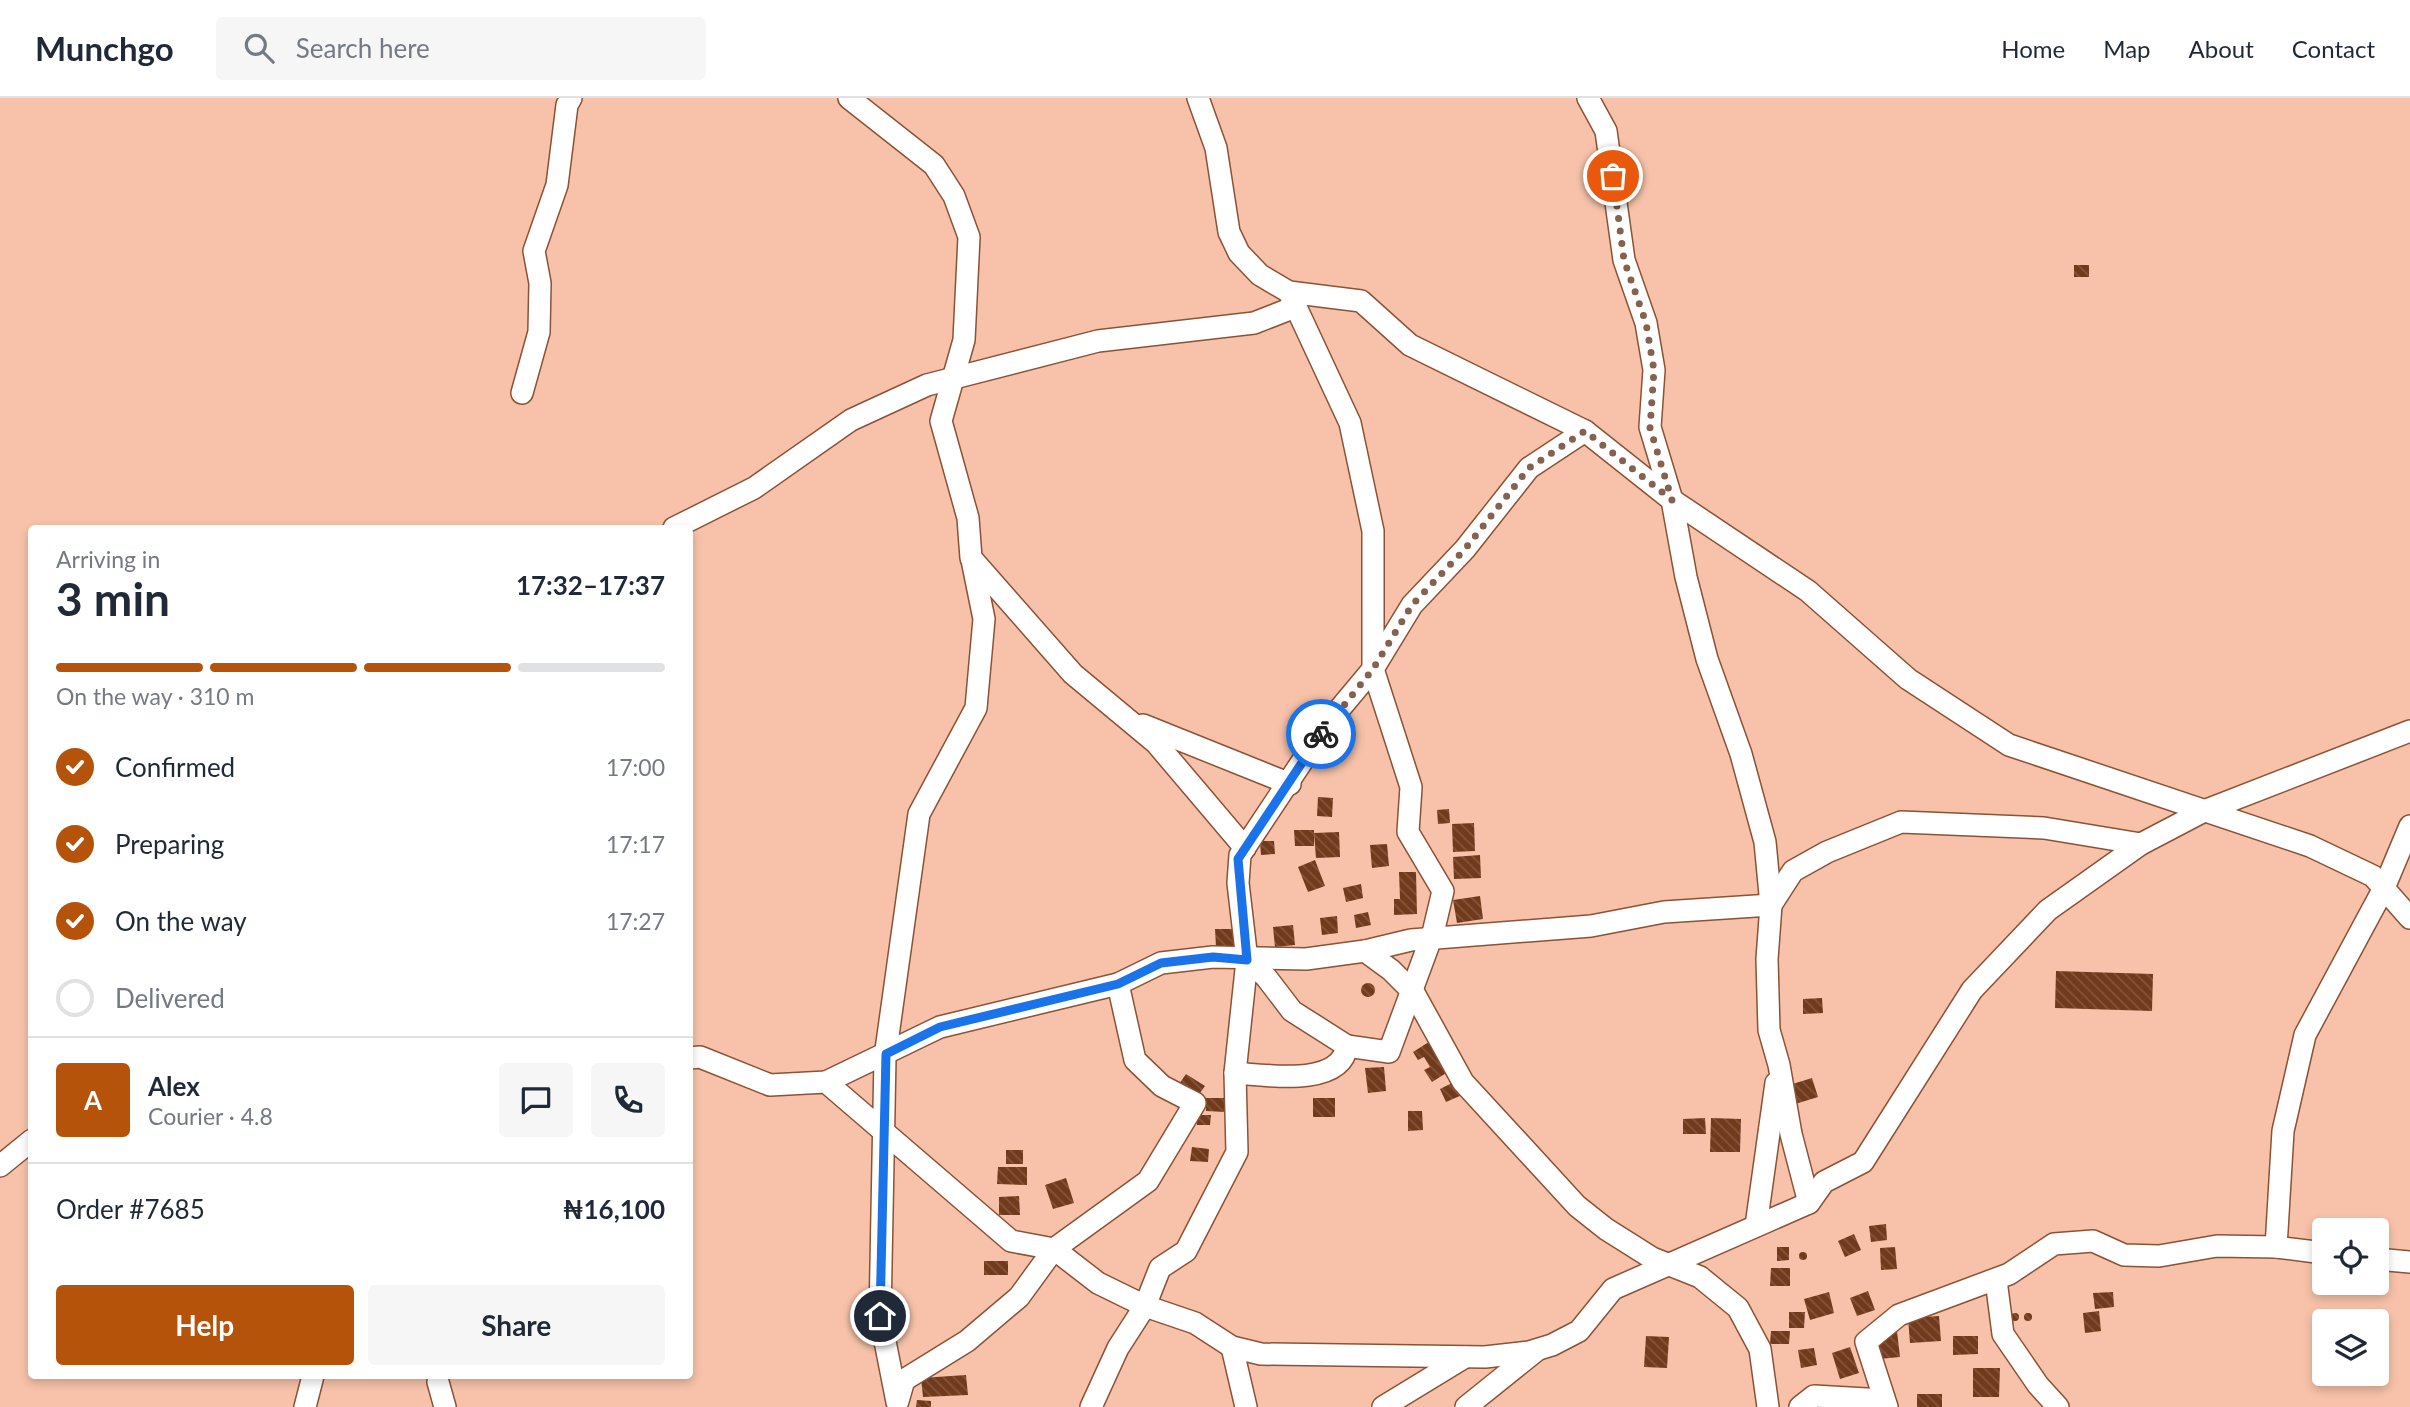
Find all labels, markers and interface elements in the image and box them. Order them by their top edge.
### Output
search box [216,17,706,80]
text: Munchgo [35,28,174,68]
icon: search [240,29,278,67]
text: Search here [296,32,430,64]
text: Home [2001,34,2065,63]
text: Map [2103,34,2151,63]
text: About [2189,34,2254,63]
text: Contact [2292,34,2375,63]
pin [1583,146,1643,206]
icon: bag [1594,157,1632,195]
text: Arriving in [56,545,160,573]
text: 17:32–17:37 [516,569,665,601]
text: 3 min [56,571,170,626]
text: On the way · 310 m [56,682,255,710]
courier [1286,699,1356,769]
icon: bike [1302,715,1340,753]
icon: check [56,748,94,786]
text: Confirmed [115,751,235,783]
text: 17:00 [606,753,665,781]
icon: check [56,825,94,863]
text: Preparing [115,828,224,860]
text: 17:17 [606,830,665,858]
icon: check [56,902,94,940]
text: On the way [115,905,247,937]
text: 17:27 [606,907,665,935]
text: Delivered [115,982,225,1014]
button: chat [499,1063,573,1137]
button: phone [591,1063,665,1137]
text: Alex [148,1070,200,1102]
text: A [84,1084,102,1116]
text: Courier · 4.8 [148,1102,273,1130]
text: Order #7685 [56,1193,205,1225]
text: ₦16,100 [563,1193,665,1225]
map controls [2312,1218,2389,1386]
button: locate [2312,1218,2389,1295]
button: Help [56,1285,354,1365]
button: Share [368,1285,665,1365]
pin [850,1286,910,1346]
icon: home [861,1297,899,1335]
button: layers [2312,1309,2389,1386]

